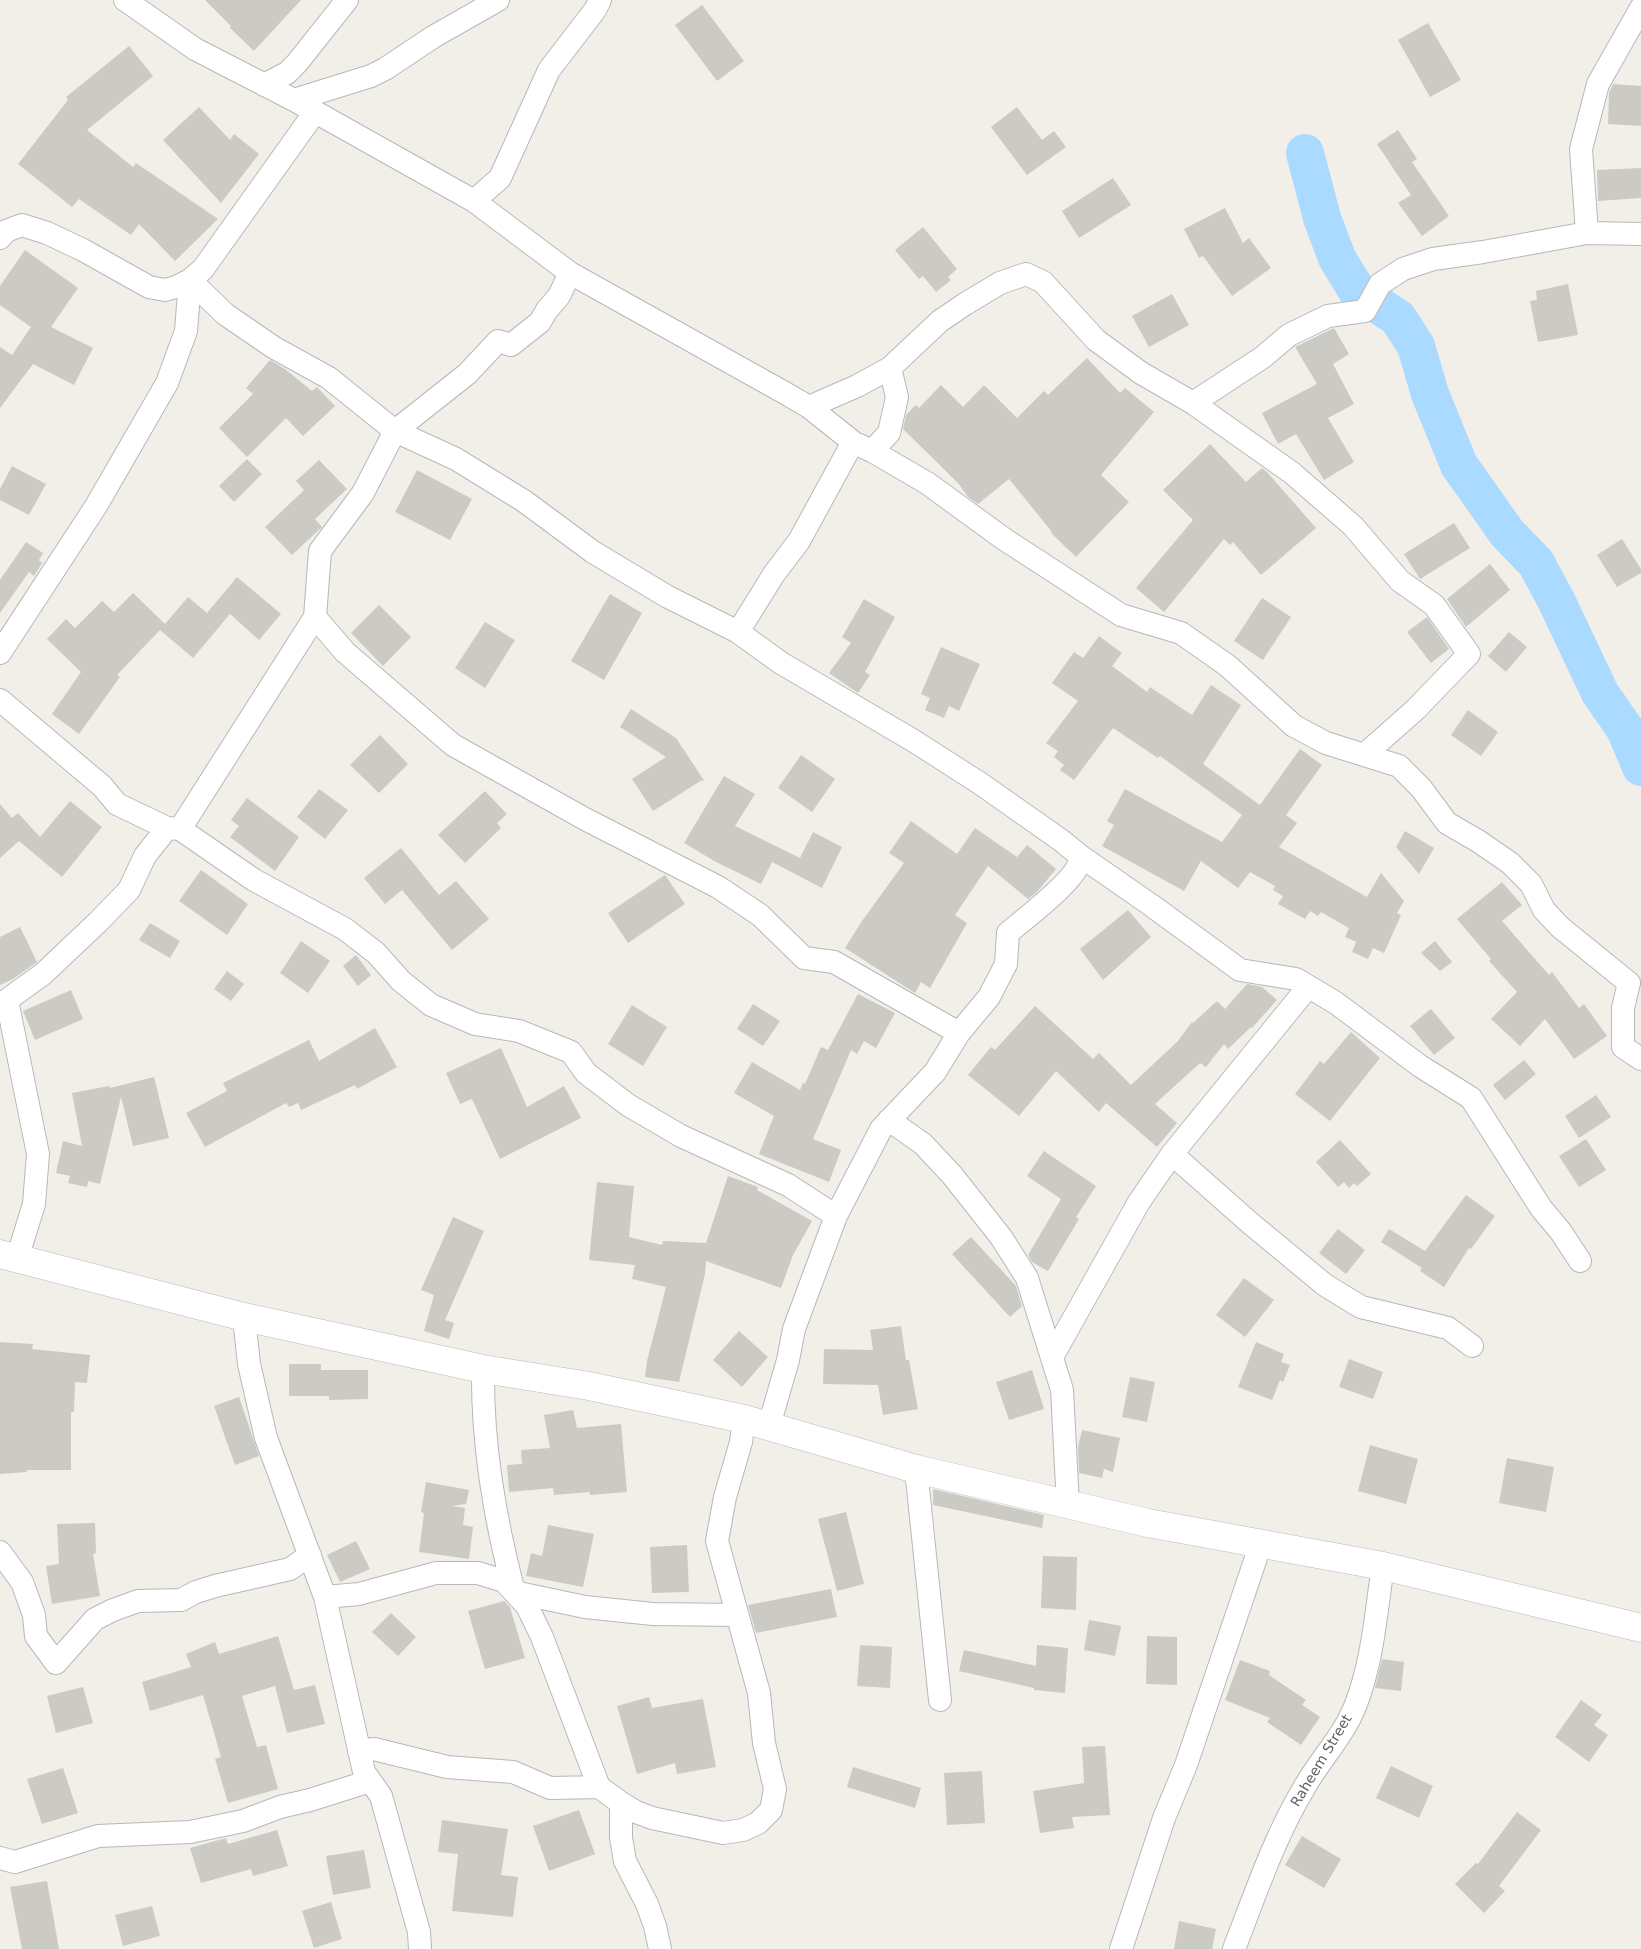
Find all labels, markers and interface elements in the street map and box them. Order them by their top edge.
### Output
street label: Raheem Street [1288,1712,1356,1810]

